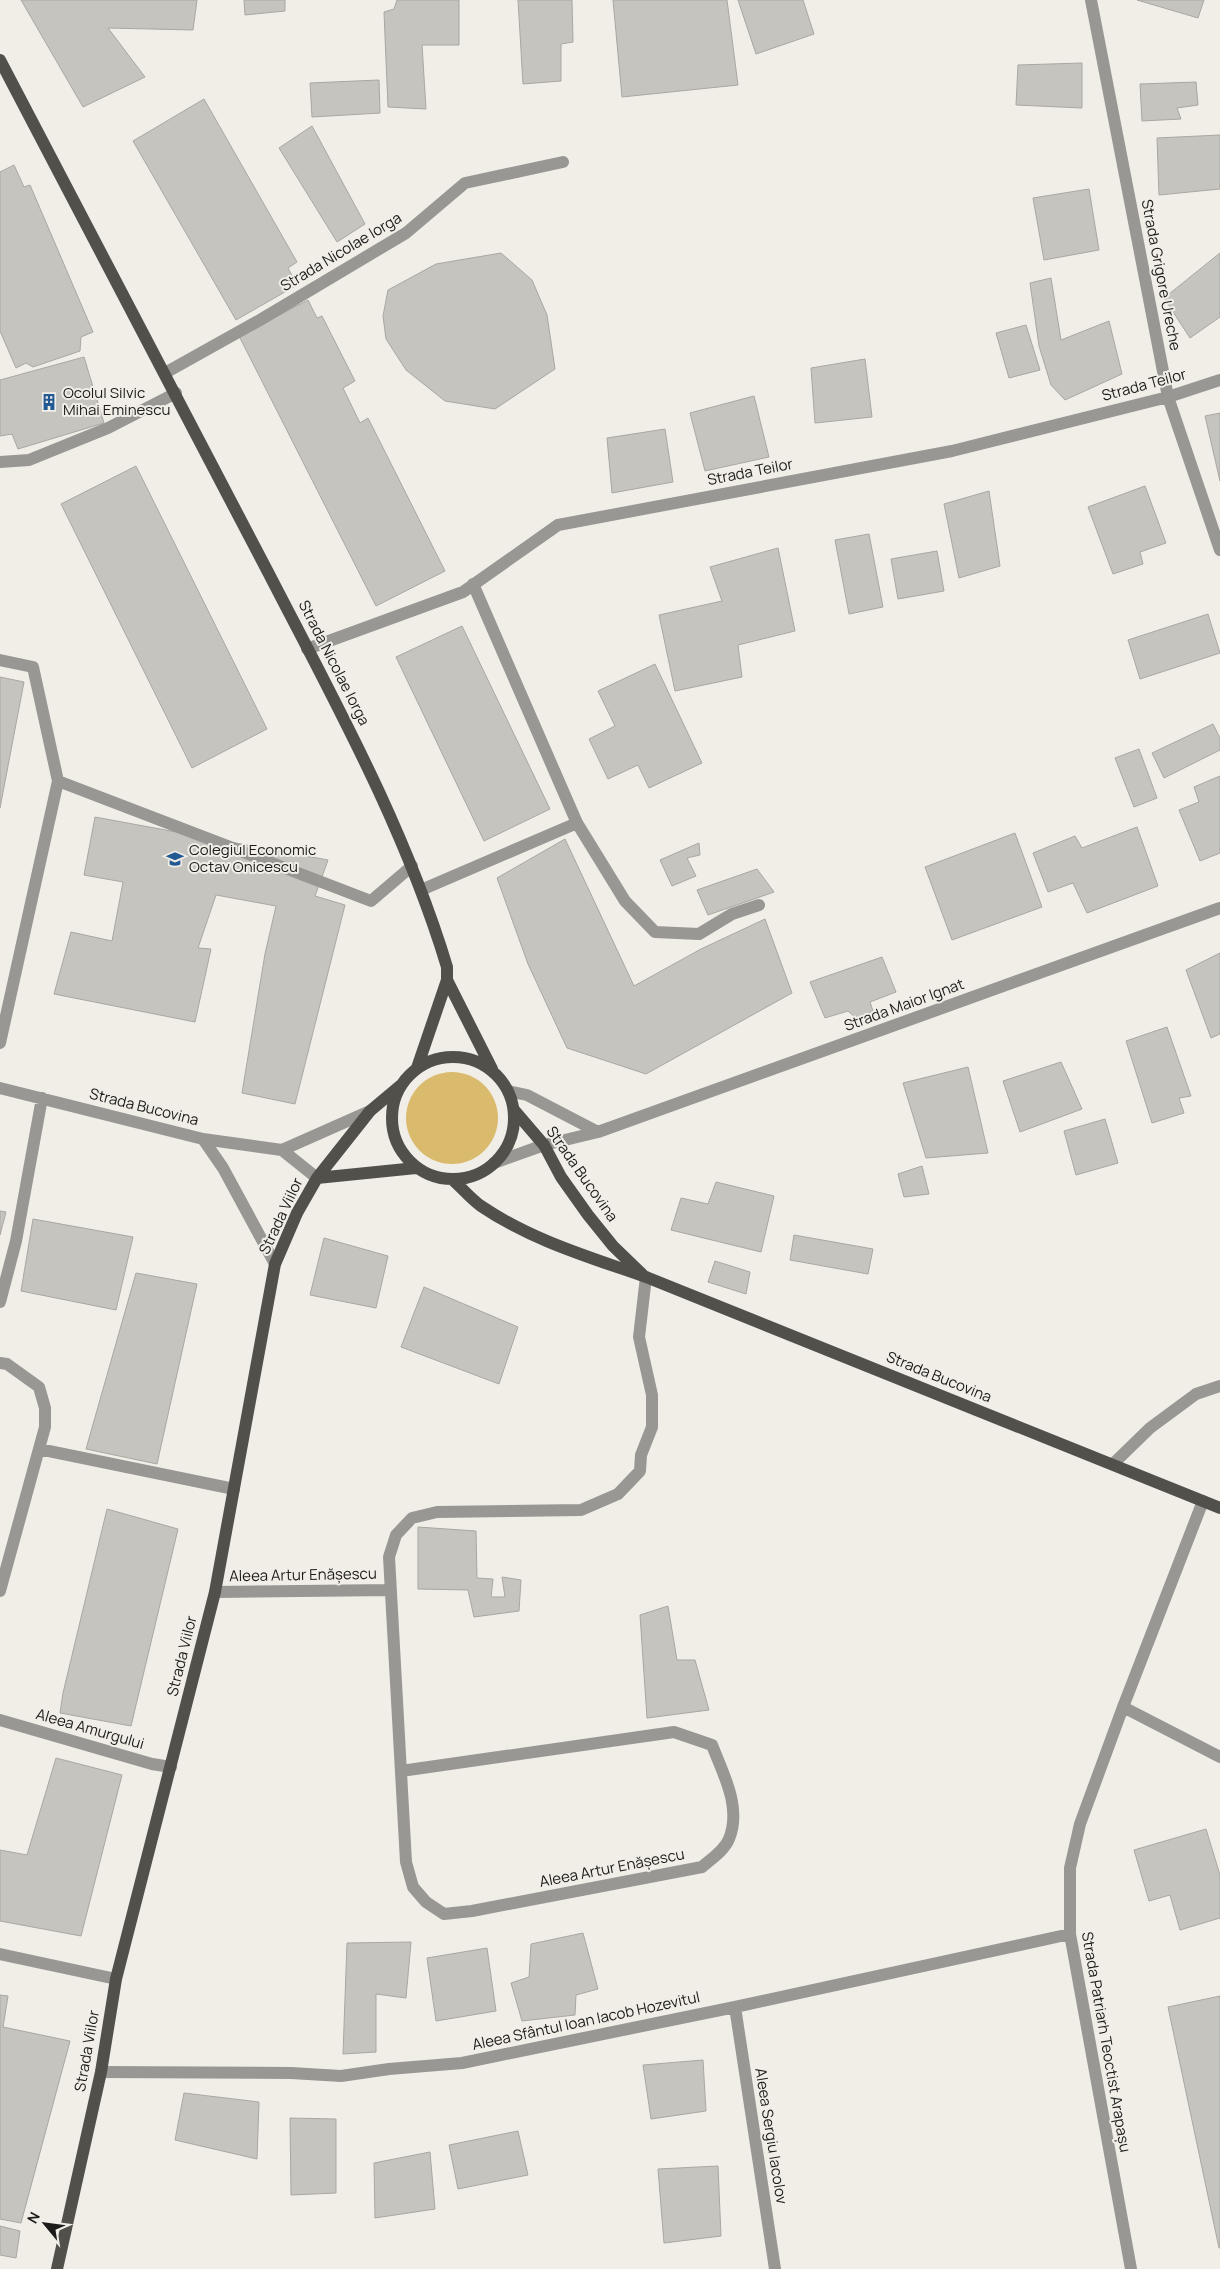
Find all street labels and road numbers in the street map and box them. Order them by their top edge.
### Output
street label: Strada Grigore Ureche [1137,197,1187,353]
street label: Strada Nicolae Iorga [276,207,405,296]
street label: Strada Teilor [1099,363,1189,406]
street label: Strada Teilor [705,453,795,490]
street label: Strada Nicolae Iorga [294,597,375,729]
street label: Strada Maior Ignat [841,973,967,1036]
street label: Strada Bucovina [87,1083,201,1130]
street label: Strada Bucovina [542,1122,623,1226]
street label: Strada Viilor [254,1173,308,1258]
street label: Strada Bucovina [883,1346,995,1407]
street label: Aleea Artur Enășescu [229,1563,377,1586]
street label: Strada Viilor [161,1613,202,1698]
street label: Aleea Amurgului [34,1703,147,1754]
street label: Aleea Artur Enășescu [538,1843,686,1892]
street label: Strada Patriarh Teoctist Arapașu [1077,1930,1136,2154]
street label: Aleea Sfântul Ioan Iacob Hozevitul [470,1986,702,2055]
street label: Strada Viilor [69,2008,104,2093]
street label: Aleea Sergiu Iacolov [750,2066,793,2206]

